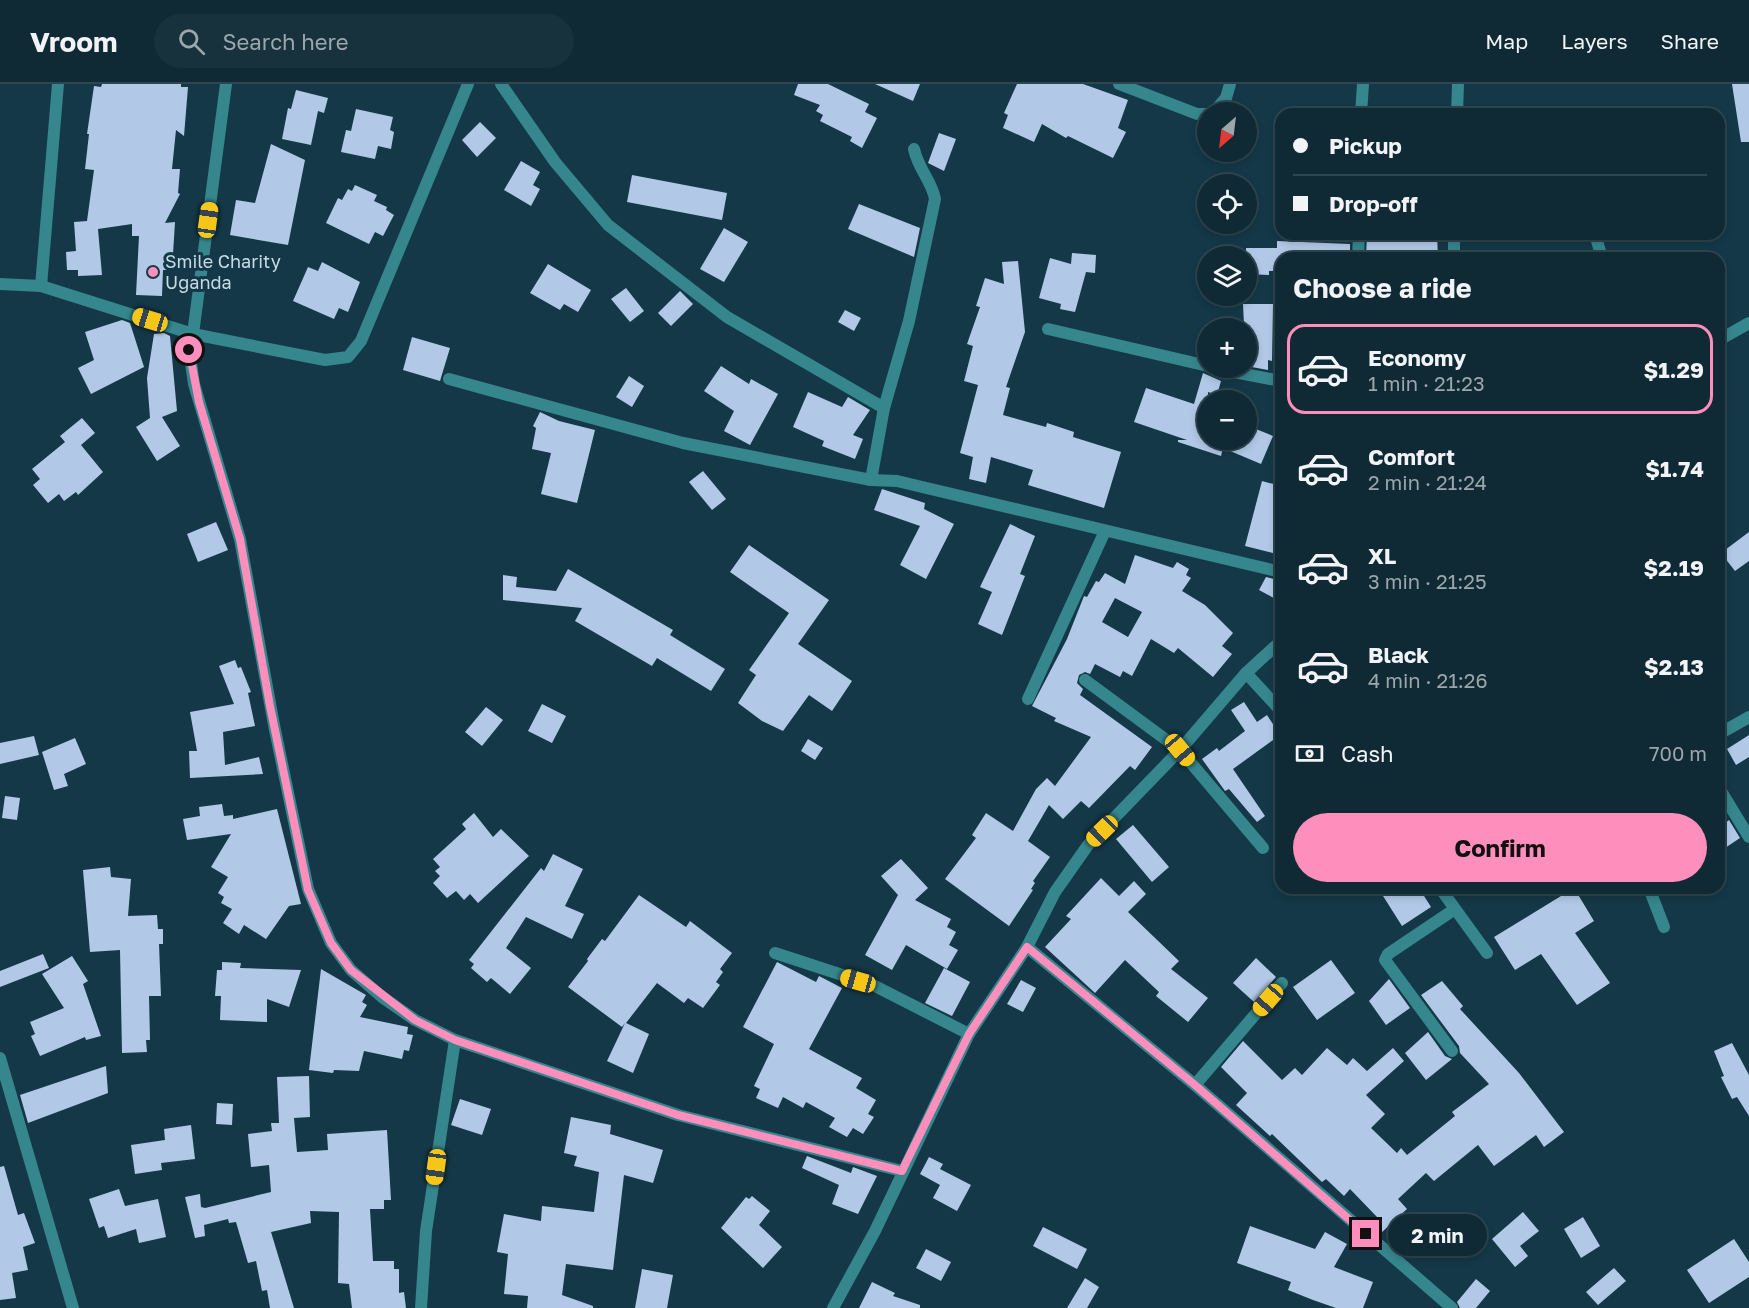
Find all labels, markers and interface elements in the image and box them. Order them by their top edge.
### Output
search box [154,14,574,68]
text: Vroom [30,25,118,58]
icon: search [175,25,208,58]
text: Search here [223,28,349,55]
text: Map [1485,28,1528,54]
text: Layers [1561,28,1628,54]
text: Share [1661,28,1719,54]
north arrow [1197,102,1257,162]
map controls [1197,102,1257,450]
text: Pickup [1329,132,1402,159]
button: locate [1197,174,1257,234]
text: Drop-off [1329,190,1418,217]
car [197,201,219,239]
button: layers [1197,246,1257,306]
place label: Smile Charity Uganda [165,250,281,293]
marker: Smile Charity Uganda [146,265,160,279]
text: Choose a ride [1293,272,1472,304]
car [130,306,170,334]
button: + [1197,318,1257,378]
route start [175,336,202,363]
icon: car [1296,342,1350,396]
text: Economy [1368,344,1466,371]
text: $1.29 [1643,356,1704,383]
text: 1 min · 21:23 [1368,371,1485,395]
button: − [1197,390,1257,450]
icon: car [1296,441,1350,495]
text: Comfort [1368,443,1455,470]
text: $1.74 [1645,455,1704,482]
text: 2 min · 21:24 [1368,470,1487,494]
icon: car [1296,540,1350,594]
text: XL [1368,542,1396,569]
text: $2.19 [1643,554,1704,581]
text: 3 min · 21:25 [1368,569,1487,593]
icon: car [1296,639,1350,693]
text: Black [1368,641,1429,668]
text: $2.13 [1644,653,1704,680]
text: 4 min · 21:26 [1368,668,1488,692]
car [1162,730,1198,770]
icon: cash [1293,737,1326,770]
text: Cash [1341,740,1394,767]
text: 700 m [1649,741,1707,765]
car [1083,812,1121,850]
button: Confirm [1293,813,1707,882]
car [838,967,878,995]
car [1249,981,1287,1019]
car [425,1148,447,1186]
callout: 2 min [1387,1213,1486,1255]
route end [1352,1220,1379,1247]
text: 2 min [1411,1223,1464,1247]

